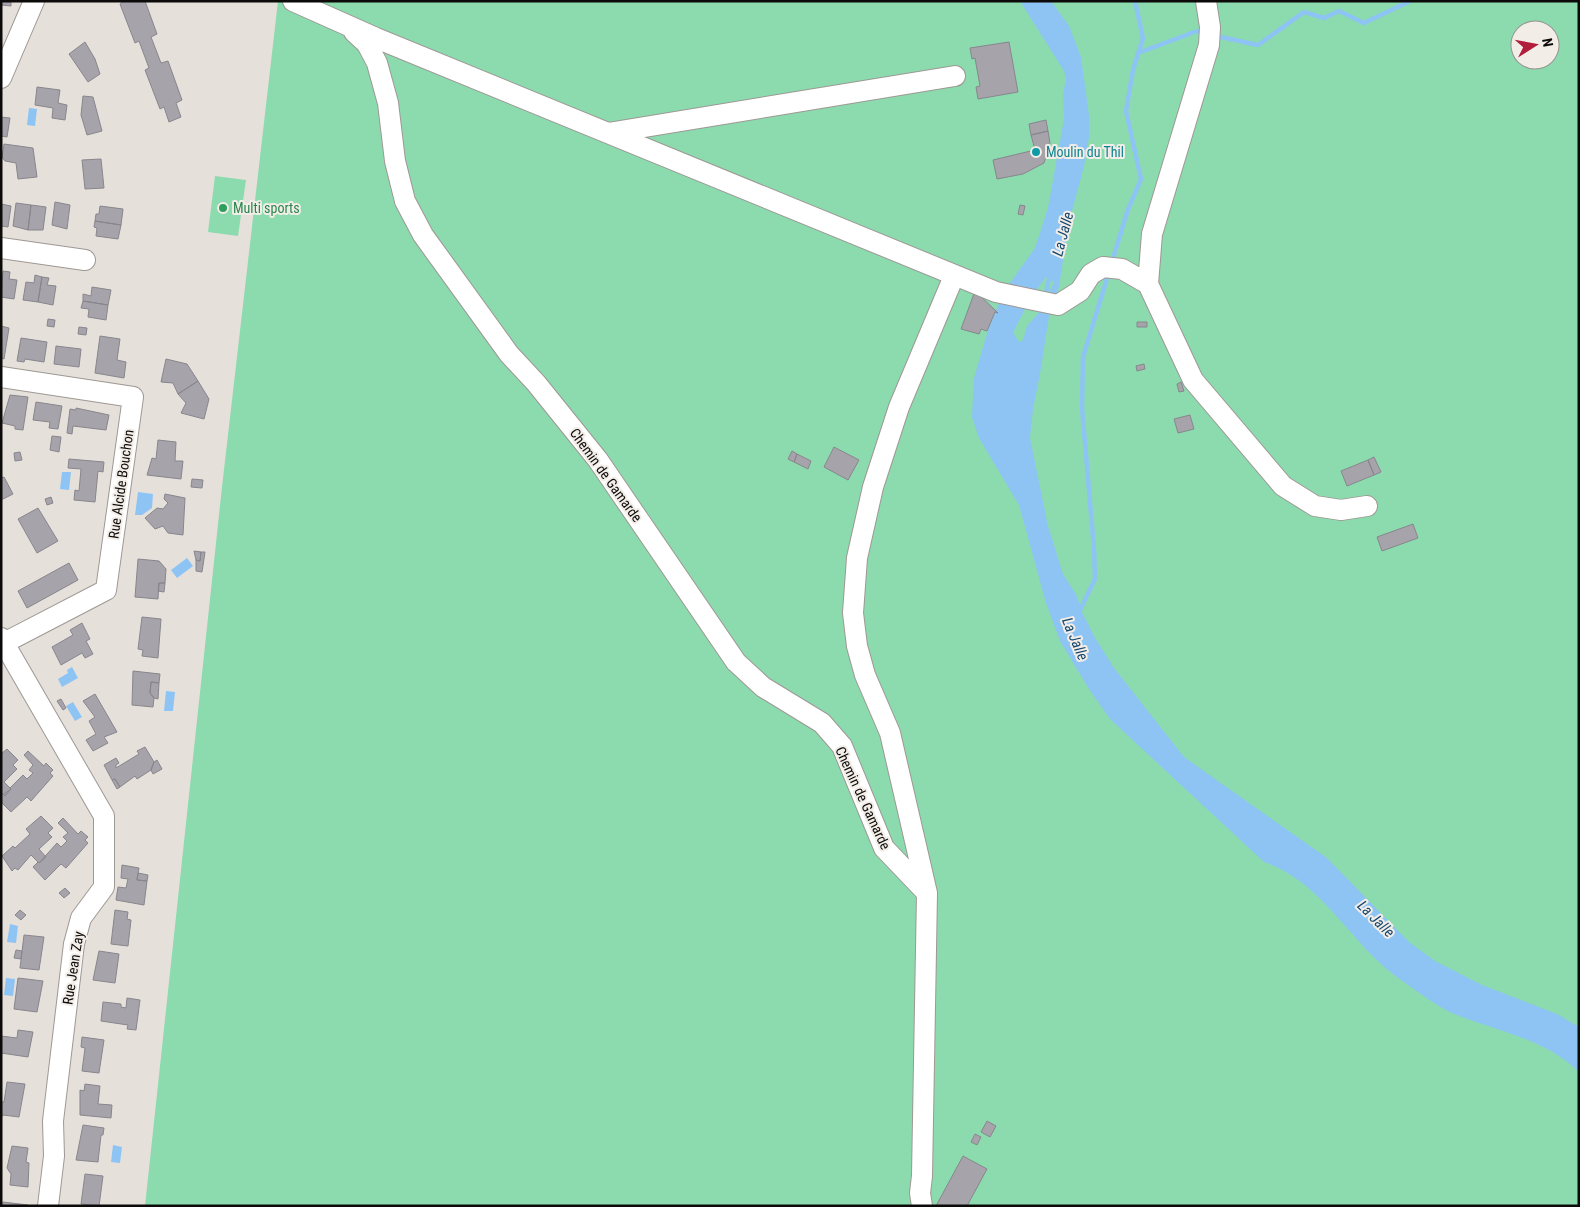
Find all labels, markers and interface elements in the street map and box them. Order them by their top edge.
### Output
north arrow [1510,20,1560,70]
text: N [1539,37,1556,48]
place label: Moulin du Thil [1046,144,1124,160]
marker: Moulin du Thil [1030,146,1042,158]
place label: Multi sports [233,200,300,216]
marker: Multi sports [217,202,229,214]
water label: La Jalle [1049,210,1078,258]
street label: Chemin de Gamarde [567,425,646,525]
street label: Rue Alcide Bouchon [105,428,137,540]
water label: La Jalle [1058,615,1092,663]
street label: Chemin de Gamarde [832,744,894,852]
water label: La Jalle [1354,897,1398,941]
street label: Rue Jean Zay [59,930,87,1006]

